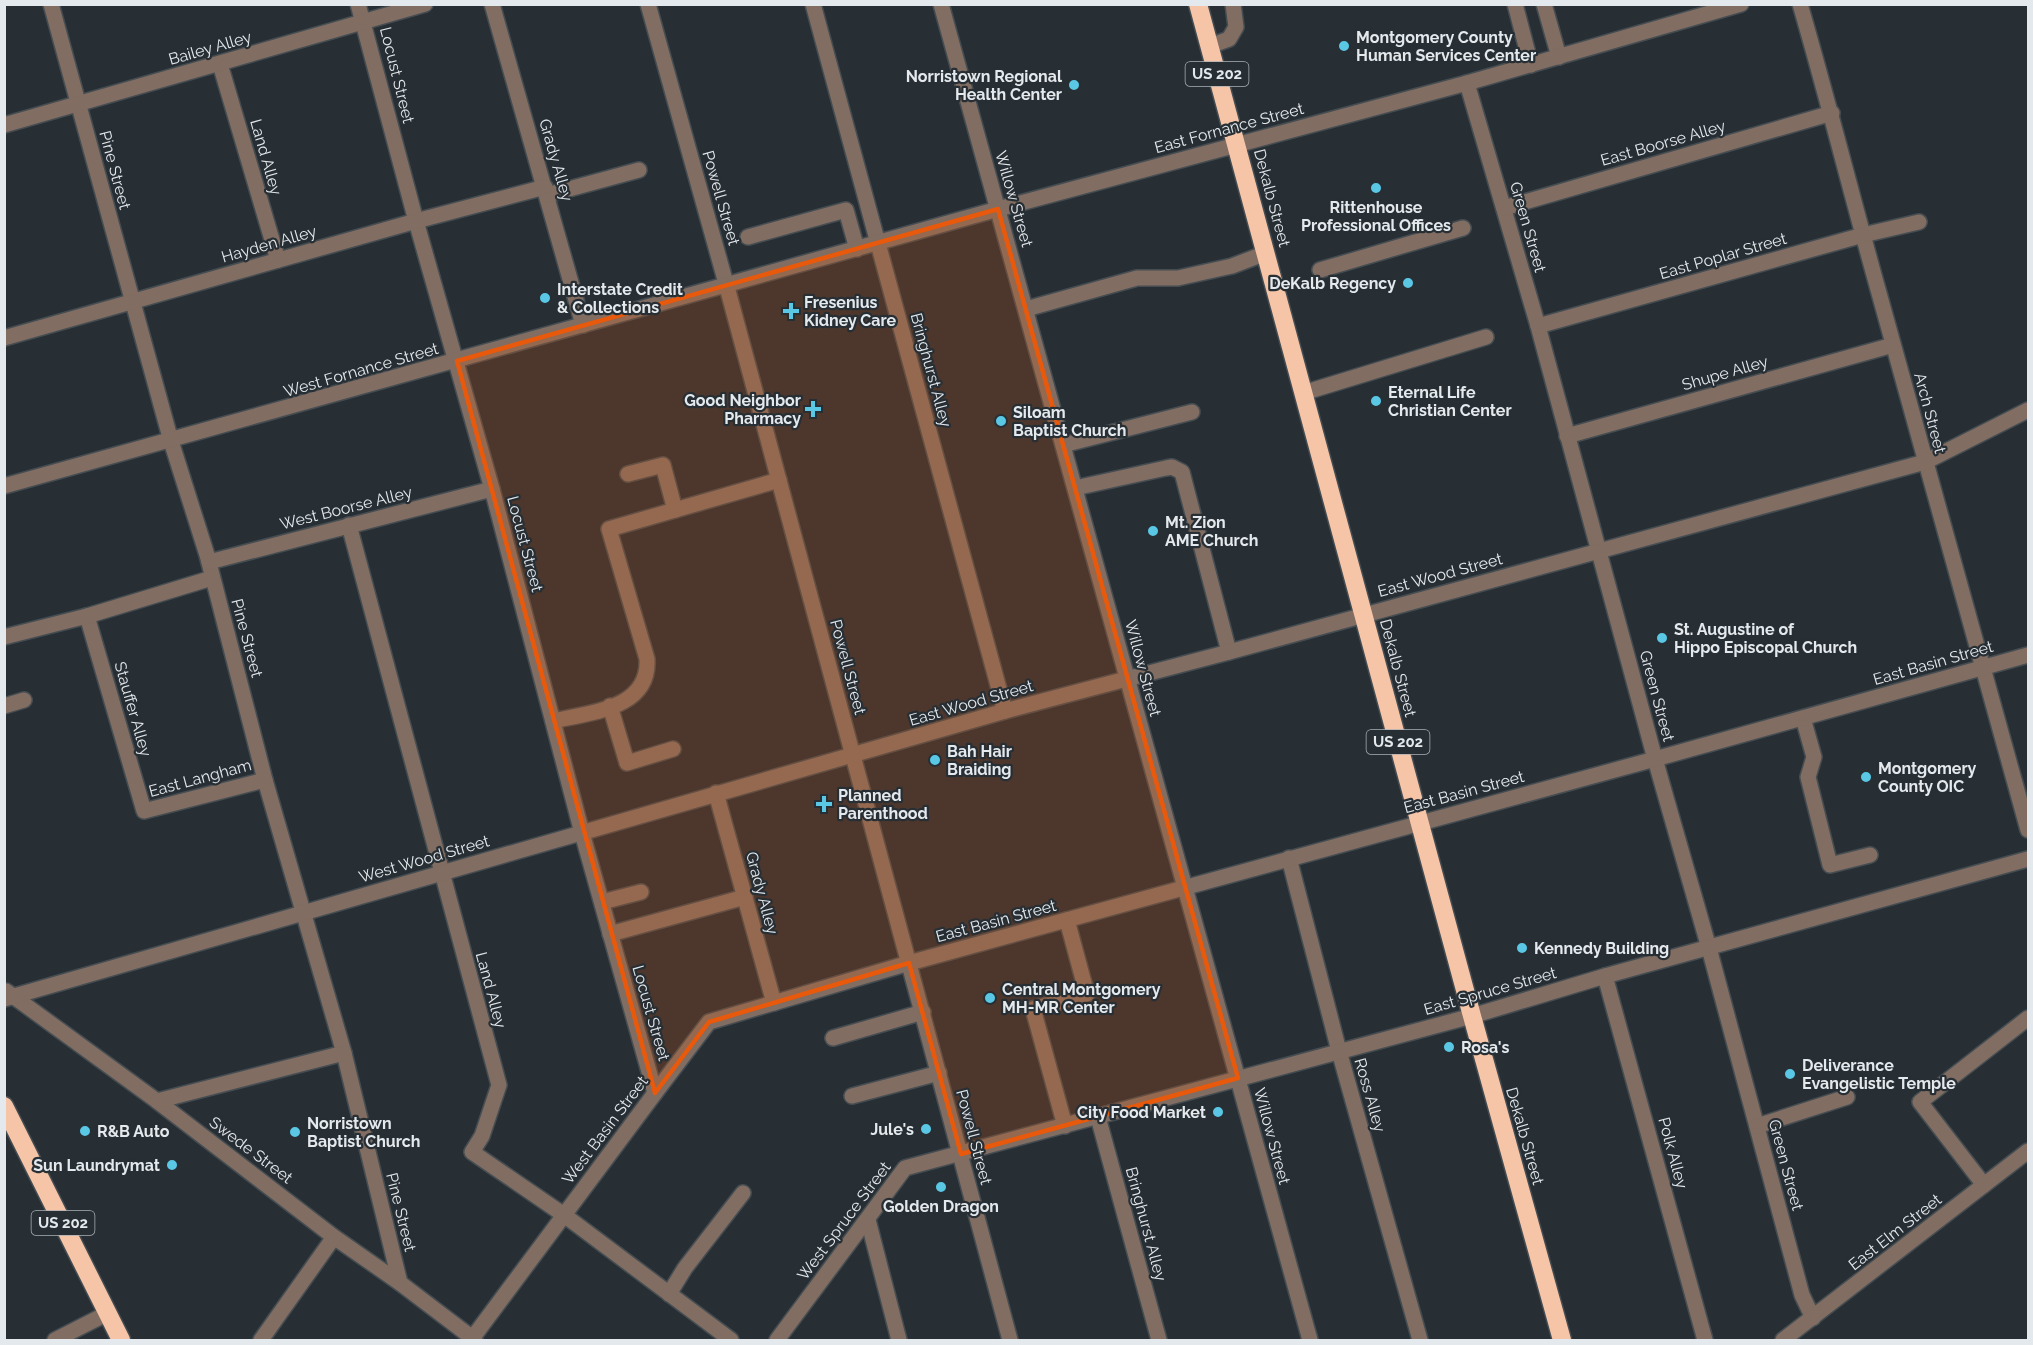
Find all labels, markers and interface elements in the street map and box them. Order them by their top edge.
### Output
street label: Locust Street [376,25,418,126]
street label: Bailey Alley [166,27,254,69]
place label: Montgomery County Human Services Center [1356,28,1536,65]
marker: Montgomery County Human Services Center [1337,39,1351,53]
road number: US 202 [1186,62,1248,86]
place label: Norristown Regional Health Center [906,67,1063,104]
marker: Norristown Regional Health Center [1067,78,1081,92]
street label: East Fornance Street [1152,99,1306,157]
street label: East Boorse Alley [1598,116,1728,170]
street label: Land Alley [246,117,286,198]
street label: Grady Alley [535,117,577,204]
street label: Pine Street [95,129,135,212]
street label: Dekalb Street [1250,147,1294,250]
street label: Powell Street [698,148,744,248]
street label: Willow Street [991,149,1037,250]
street label: Green Street [1506,180,1550,275]
marker: Rittenhouse Professional Offices [1369,181,1383,195]
place label: Rittenhouse Professional Offices [1301,198,1451,235]
street label: Hayden Alley [219,221,319,267]
street label: East Poplar Street [1657,229,1789,283]
place label: DeKalb Regency [1269,274,1396,293]
marker: DeKalb Regency [1401,276,1415,290]
place label: Interstate Credit & Collections [557,280,683,317]
marker: Interstate Credit & Collections [538,291,552,305]
place label: Fresenius Kidney Care [804,293,897,330]
marker: Fresenius Kidney Care [782,302,800,320]
street label: Bringhurst Alley [907,311,955,429]
street label: West Fornance Street [281,339,441,401]
street label: Shupe Alley [1680,352,1771,394]
street label: Arch Street [1910,371,1950,456]
place label: Eternal Life Christian Center [1388,383,1512,420]
place label: Good Neighbor Pharmacy [684,391,801,428]
marker: Eternal Life Christian Center [1369,394,1383,408]
marker: Good Neighbor Pharmacy [806,402,820,416]
place label: Siloam Baptist Church [1013,403,1126,440]
marker: Siloam Baptist Church [994,414,1008,428]
street label: West Boorse Alley [278,482,414,534]
street label: Locust Street [503,494,547,595]
place label: Mt. Zion AME Church [1165,513,1258,550]
marker: Mt. Zion AME Church [1146,524,1160,538]
street label: East Wood Street [1376,549,1505,601]
street label: Pine Street [227,597,267,680]
street label: Powell Street [826,617,870,717]
street label: Dekalb Street [1376,617,1420,720]
street label: Willow Street [1121,618,1165,719]
place label: St. Augustine of Hippo Episcopal Church [1674,620,1857,657]
marker: St. Augustine of Hippo Episcopal Church [1655,631,1669,645]
street label: East Basin Street [1871,637,1996,689]
street label: Green Street [1636,648,1678,744]
street label: Stauffer Alley [110,659,156,759]
street label: East Wood Street [907,676,1036,730]
road number: US 202 [1366,730,1430,754]
place label: Bah Hair Braiding [947,742,1012,779]
marker: Bah Hair Braiding [928,753,942,767]
street label: East Langham [147,755,253,801]
place label: Montgomery County OIC [1878,759,1977,796]
street label: East Basin Street [1402,767,1527,817]
marker: Montgomery County OIC [1859,770,1873,784]
place label: Planned Parenthood [838,786,928,823]
marker: Planned Parenthood [815,795,833,813]
street label: West Wood Street [357,831,492,887]
street label: Grady Alley [742,850,782,937]
street label: East Basin Street [934,896,1059,946]
place label: Kennedy Building [1534,939,1669,958]
marker: Kennedy Building [1515,941,1529,955]
street label: Land Alley [472,950,510,1031]
street label: Locust Street [628,963,674,1064]
street label: East Spruce Street [1422,963,1559,1019]
place label: Central Montgomery MH-MR Center [1002,980,1161,1017]
marker: Central Montgomery MH-MR Center [983,991,997,1005]
place label: Rosa's [1461,1038,1509,1057]
marker: Rosa's [1442,1040,1456,1054]
street label: Ross Alley [1350,1056,1390,1134]
place label: Deliverance Evangelistic Temple [1802,1056,1956,1093]
marker: Deliverance Evangelistic Temple [1783,1067,1797,1081]
street label: West Basin Street [558,1072,652,1188]
street label: Dekalb Street [1502,1085,1548,1188]
street label: Willow Street [1250,1086,1294,1187]
street label: Powell Street [952,1087,996,1187]
place label: City Food Market [1077,1103,1206,1122]
marker: City Food Market [1211,1105,1225,1119]
street label: Swede Street [206,1113,297,1188]
place label: Norristown Baptist Church [307,1114,420,1151]
street label: Polk Alley [1654,1115,1692,1191]
street label: Green Street [1765,1117,1807,1213]
place label: Jule's [870,1120,914,1139]
place label: R&B Auto [97,1122,170,1141]
marker: Jule's [919,1122,933,1136]
marker: R&B Auto [78,1124,92,1138]
marker: Norristown Baptist Church [288,1125,302,1139]
place label: Sun Laundrymat [33,1156,160,1175]
street label: West Spruce Street [793,1157,895,1284]
marker: Sun Laundrymat [165,1158,179,1172]
street label: Bringhurst Alley [1122,1165,1170,1283]
street label: Pine Street [382,1171,420,1254]
marker: Golden Dragon [934,1180,948,1194]
street label: East Elm Street [1845,1189,1946,1274]
place label: Golden Dragon [883,1197,999,1216]
road number: US 202 [32,1211,94,1235]

